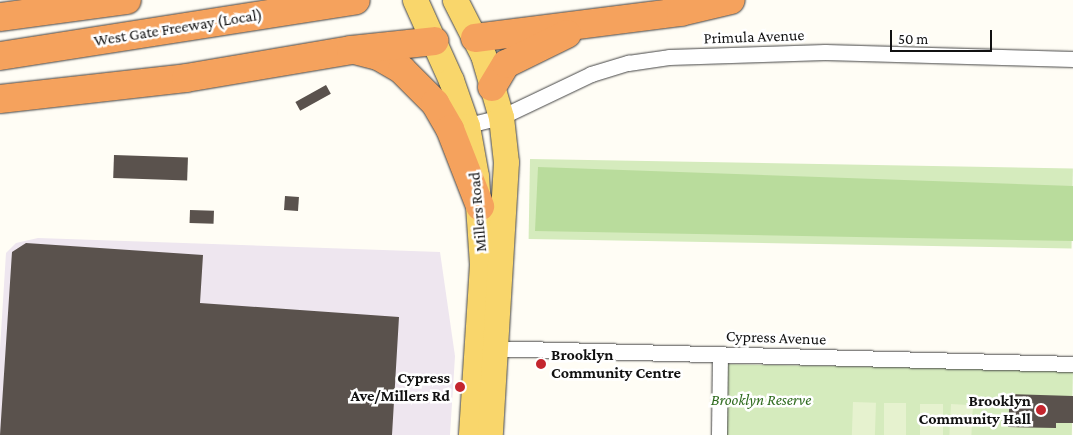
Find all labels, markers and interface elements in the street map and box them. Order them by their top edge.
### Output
street label: West Gate Freeway (Local) [92,5,264,51]
scale bar [893,20,996,52]
street label: Primula Avenue [703,26,805,48]
text: 50 m [898,31,928,47]
street label: Millers Road [465,171,491,253]
street label: Cypress Avenue [726,327,826,349]
place label: Brooklyn Community Centre [551,345,681,383]
marker: Brooklyn Community Centre [535,358,547,370]
place label: Cypress Ave/Millers Rd [350,368,450,406]
marker: Cypress Ave/Millers Rd [454,381,466,393]
park label: Brooklyn Reserve [711,390,811,410]
place label: Brooklyn Community Hall [919,391,1031,429]
marker: Brooklyn Community Hall [1035,404,1047,416]

